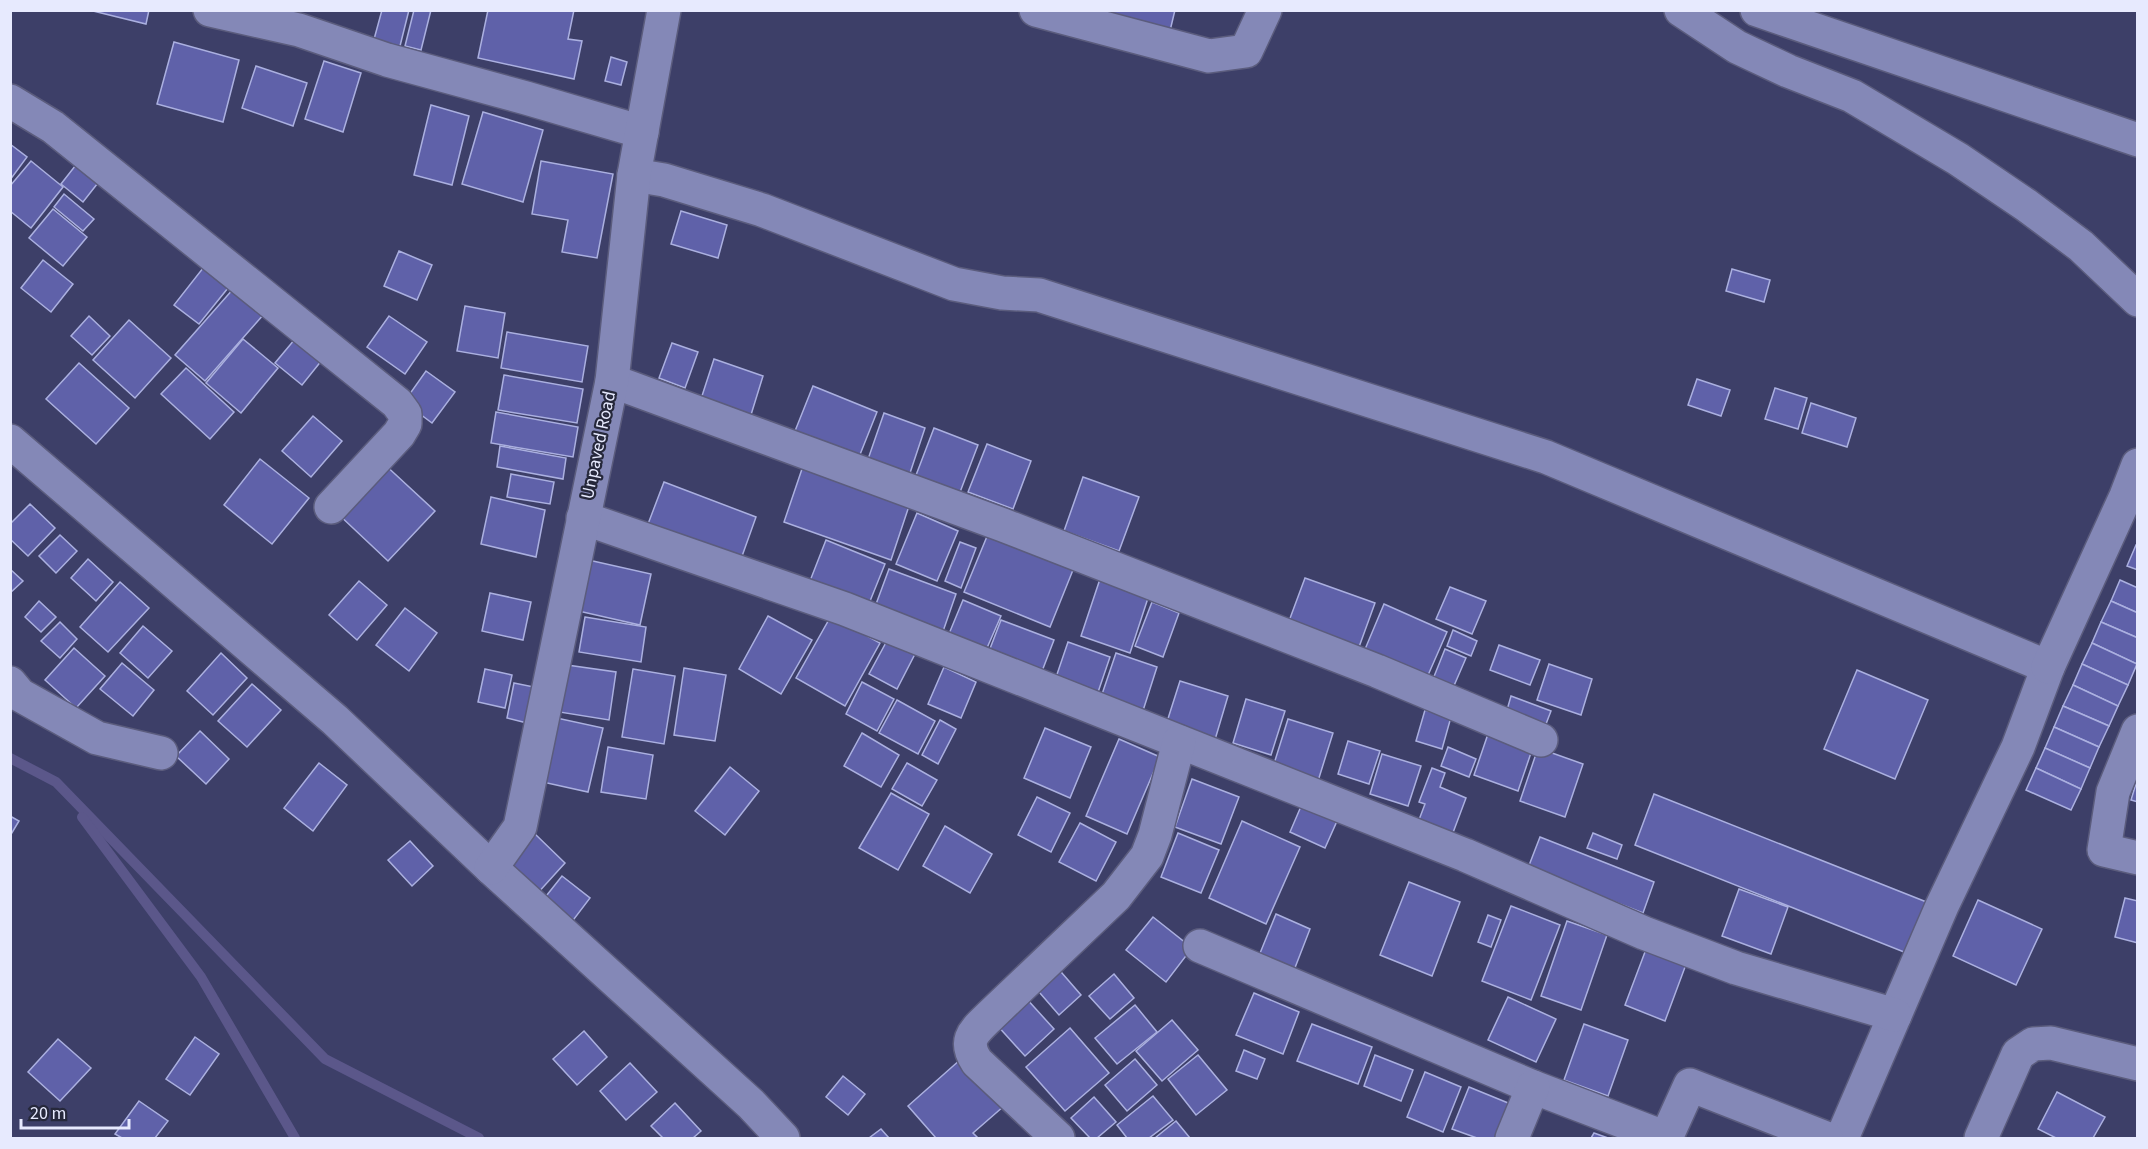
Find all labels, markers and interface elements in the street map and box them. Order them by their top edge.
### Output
street label: Unpaved Road [575,389,622,501]
scale bar [21,1092,129,1130]
text: 20 m [30,1101,66,1126]

